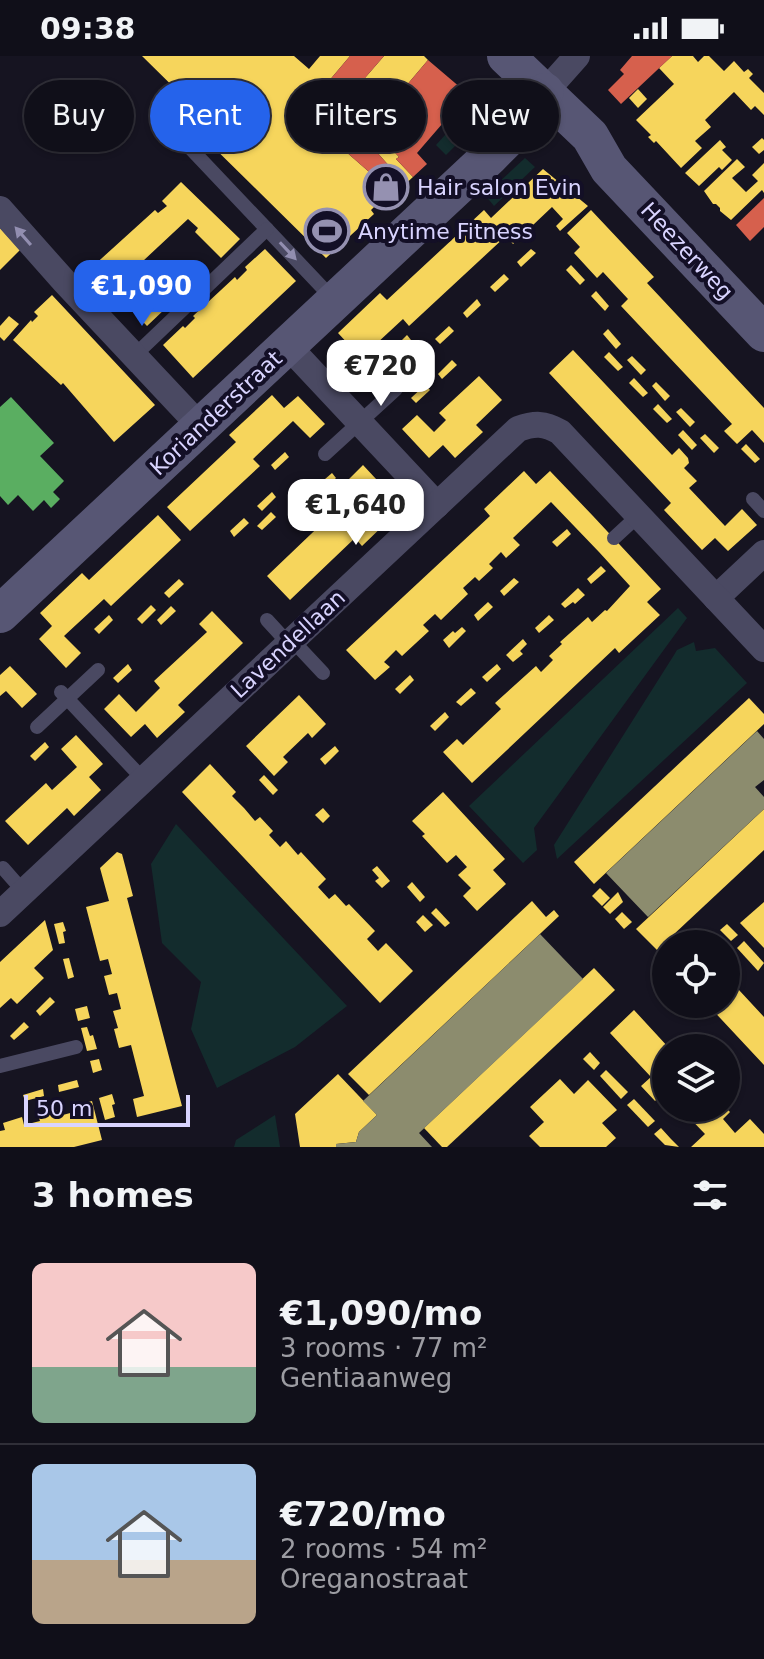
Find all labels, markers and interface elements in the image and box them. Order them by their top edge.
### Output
text: 09:38 [40,11,136,46]
chip: Buy [24,80,134,152]
chip: Rent [150,80,270,152]
chip: Filters [286,80,426,152]
chip: New [442,80,559,152]
shop icon: Hair salon Evin [362,163,410,211]
place label: Hair salon Evin [417,175,582,200]
street label: Heezerweg [636,197,738,305]
sports icon: Anytime Fitness [303,207,351,255]
place label: Anytime Fitness [358,219,533,244]
one-way arrow [15,226,32,246]
one-way arrow [278,241,296,260]
pin: €1,090 [77,260,207,328]
text: €1,090 [92,271,192,301]
pin: €720 [334,340,428,408]
street label: Korianderstraat [145,345,287,480]
text: €720 [345,351,417,381]
pin: €1,640 [291,479,421,547]
text: €1,640 [306,490,406,520]
street label: Lavendellaan [226,585,350,703]
map controls [652,930,740,1122]
button: locate [652,930,740,1018]
button: layers [652,1034,740,1122]
scale bar [24,1091,190,1127]
text: 50 m [36,1096,92,1121]
icon: filters [688,1173,732,1217]
text: 3 homes [32,1175,194,1215]
text: €1,090/mo [280,1293,482,1333]
icon: home [96,1295,192,1391]
text: 3 rooms · 77 m² [280,1333,488,1363]
text: Gentiaanweg [280,1363,452,1393]
text: €720/mo [280,1494,446,1534]
icon: home [96,1496,192,1592]
text: 2 rooms · 54 m² [280,1534,488,1564]
text: Oreganostraat [280,1564,468,1594]

